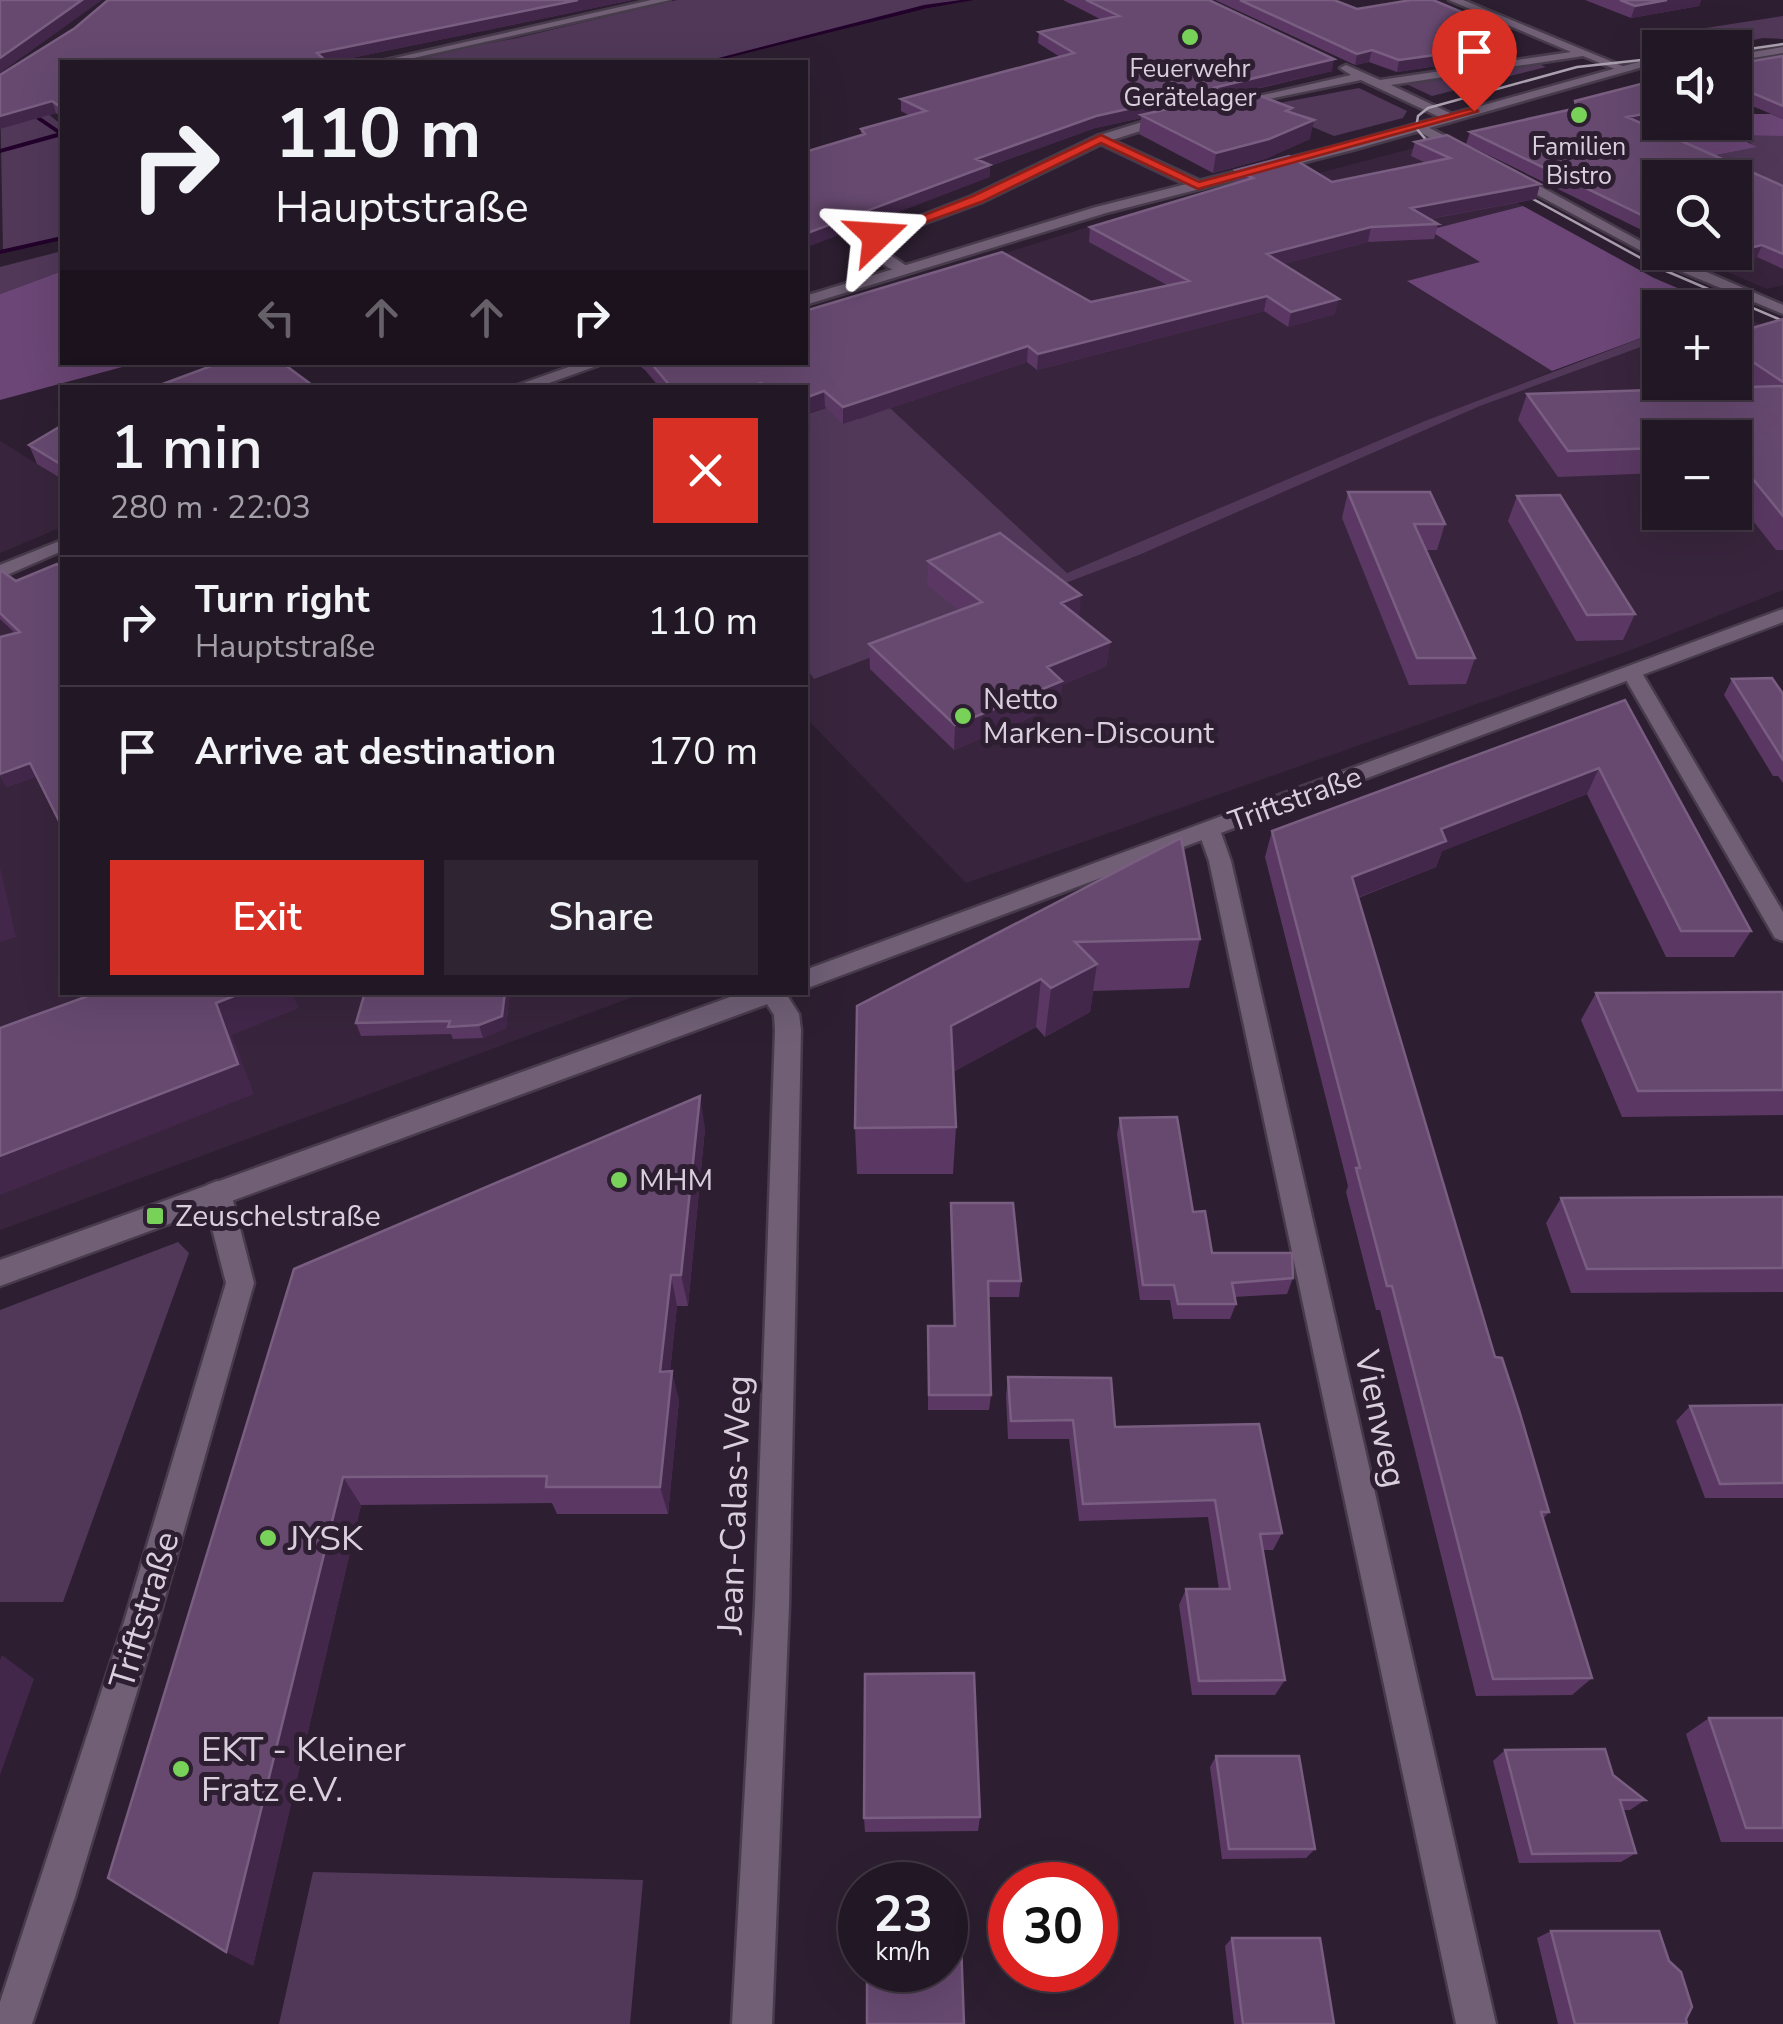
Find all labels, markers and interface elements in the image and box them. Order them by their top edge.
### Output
pin [1432,9,1517,112]
icon: arrive [1447,24,1502,79]
marker: Feuerwehr Gerätelager [1179,26,1201,48]
map controls [1642,30,1752,530]
button: sound [1642,30,1752,140]
place label: Feuerwehr Gerätelager [1123,52,1257,115]
text: 110 m [275,86,481,182]
icon: right [110,100,240,230]
marker: Familien Bistro [1568,104,1590,126]
place label: Familien Bistro [1532,130,1626,193]
button: search [1642,160,1752,270]
text: Hauptstraße [275,177,529,238]
position arrow [825,184,929,288]
icon: left [249,290,304,345]
icon: ahead [354,290,409,345]
icon: ahead [459,290,514,345]
icon: right [564,290,619,345]
button: + [1642,290,1752,400]
text: 1 min [110,407,263,489]
button: close [653,418,758,523]
button: − [1642,420,1752,530]
text: 280 m · 22:03 [110,486,311,529]
text: Turn right [195,574,370,625]
icon: right [110,594,165,649]
text: 110 m [647,596,758,647]
text: Hauptstraße [195,625,375,668]
place label: Netto Marken-Discount [983,679,1214,754]
marker: Netto Marken-Discount [952,705,974,727]
icon: arrive [110,724,165,779]
text: Arrive at destination [195,726,556,777]
text: 170 m [647,726,758,777]
street label: Triftstraße [1223,756,1367,842]
button: Exit [110,860,424,975]
button: Share [444,860,758,975]
place label: MHM [639,1160,713,1201]
marker: MHM [608,1169,630,1191]
place label: Zeuschelstraße [175,1196,381,1237]
marker: Zeuschelstraße [144,1205,166,1227]
street label: Vienweg [1343,1345,1418,1492]
street label: Jean-Calas-Weg [706,1375,763,1636]
place label: JYSK [287,1515,364,1562]
street label: Triftstraße [98,1526,191,1695]
marker: JYSK [257,1527,279,1549]
place label: EKT - Kleiner Fratz e.V. [201,1726,406,1813]
marker: EKT - Kleiner Fratz e.V. [170,1758,192,1780]
speed limit sign: 30 [988,1862,1118,1992]
text: 23 [873,1880,933,1949]
text: km/h [875,1935,931,1969]

